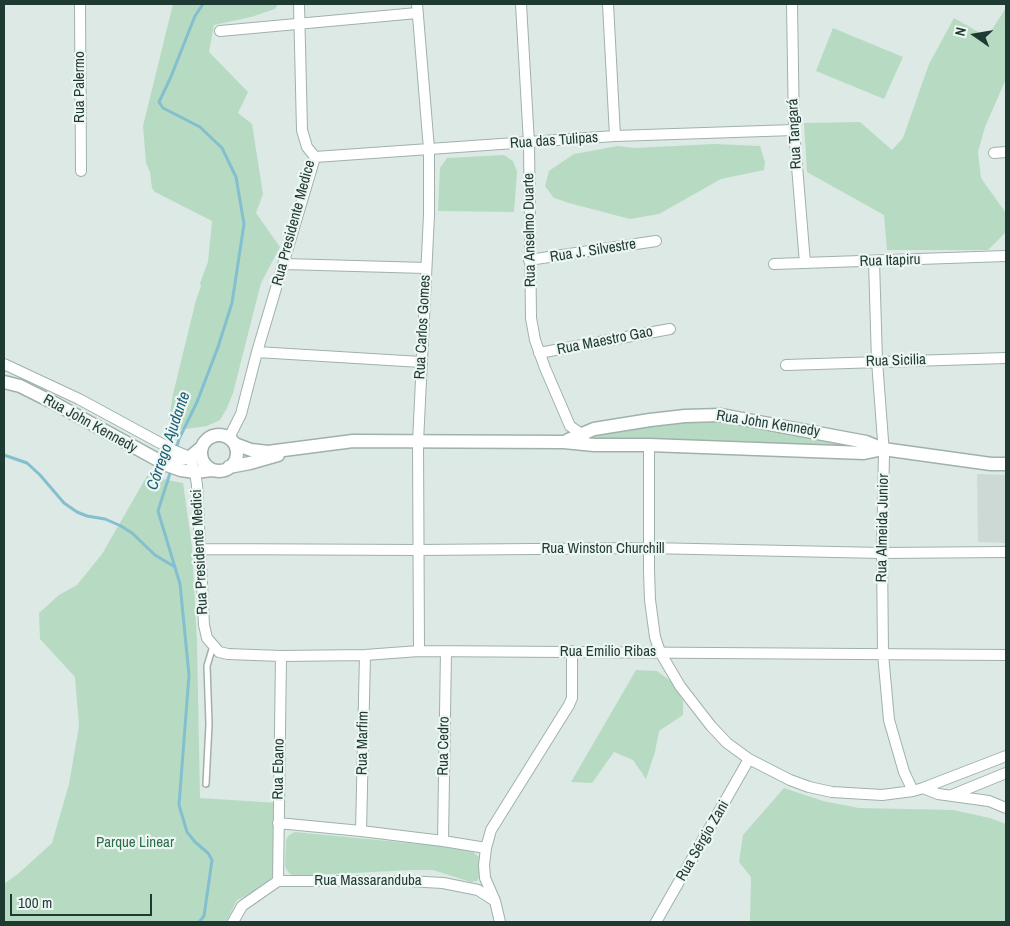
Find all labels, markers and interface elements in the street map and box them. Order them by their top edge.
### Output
north arrow [950,10,1000,60]
text: N [951,26,970,38]
street label: Rua Palermo [71,51,89,123]
street label: Rua Tangará [784,98,806,170]
street label: Rua das Tulipas [509,129,599,153]
street label: Rua Presidente Medice [269,158,319,288]
street label: Rua Anselmo Duarte [520,173,540,287]
street label: Rua J. Silvestre [549,235,637,267]
street label: Rua Itapiru [859,251,921,271]
street label: Rua Carlos Gomes [411,274,435,380]
street label: Rua Maestro Gao [556,323,654,359]
street label: Rua Sicilia [866,351,926,371]
water label: Córrego Ajudante [143,389,195,493]
street label: Rua John Kennedy [40,391,140,457]
street label: Rua John Kennedy [715,407,821,441]
street label: Rua Almeida Junior [873,473,893,583]
street label: Rua Presidente Medici [188,489,212,615]
street label: Rua Winston Churchill [541,540,665,558]
street label: Rua Emilio Ribas [560,643,656,661]
street label: Rua Marfim [353,711,373,775]
street label: Rua Cedro [434,716,454,776]
street label: Rua Ebano [269,738,289,800]
street label: Rua Sérgio Zani [673,797,733,885]
park label: Parque Linear [96,834,174,852]
street label: Rua Massaranduba [314,872,422,890]
scale bar [12,884,155,916]
text: 100 m [18,892,52,913]

